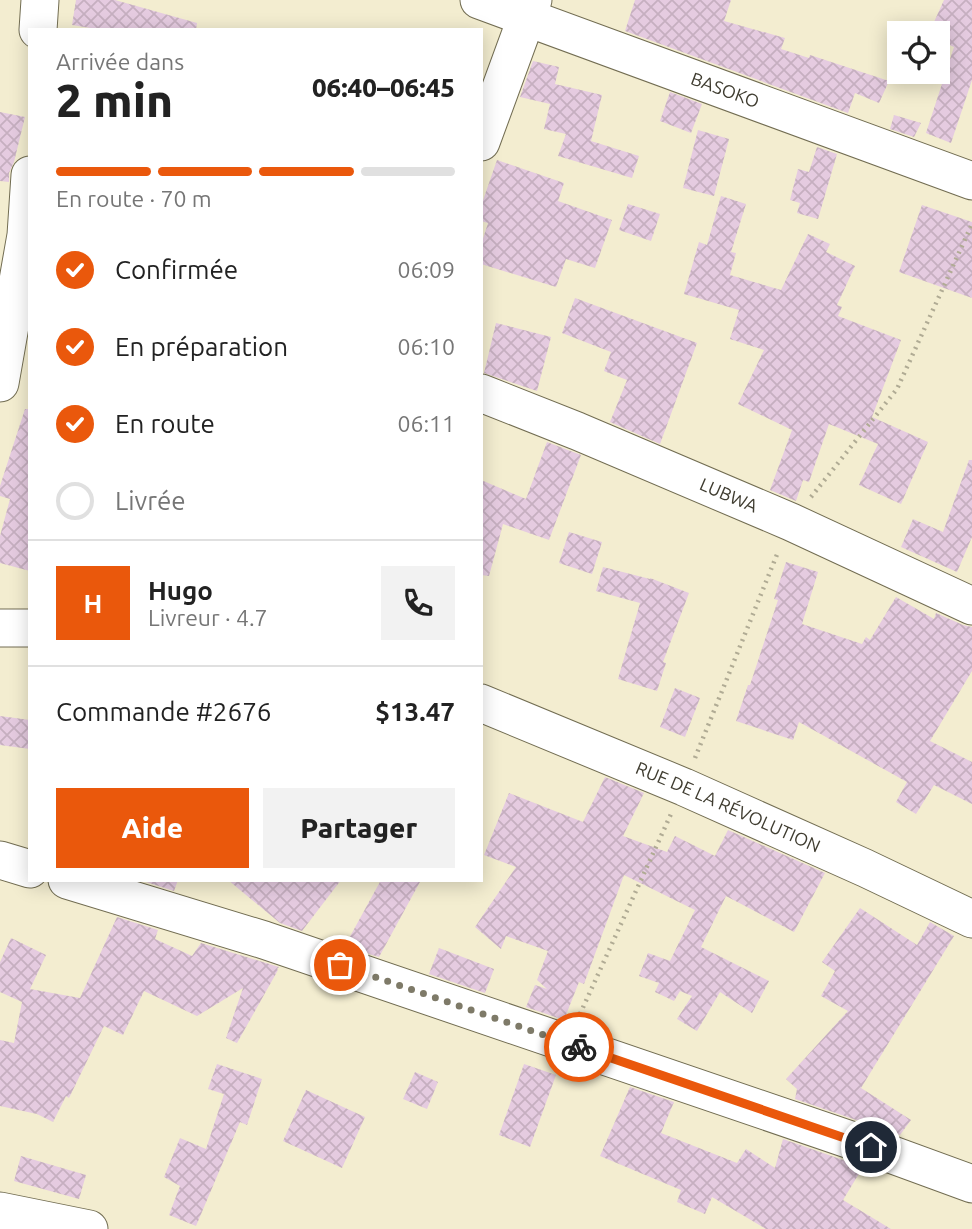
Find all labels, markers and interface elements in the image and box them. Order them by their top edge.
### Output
map controls [887,21,950,84]
button: locate [887,21,950,84]
text: Arrivée dans [56,49,184,74]
street label: BASOKO [688,68,762,111]
text: 06:40–06:45 [312,73,455,102]
text: 2 min [56,74,173,126]
text: En route · 70 m [56,186,212,211]
icon: check [56,251,94,289]
text: Confirmée [115,255,238,284]
text: 06:09 [397,257,455,282]
icon: check [56,328,94,366]
text: En préparation [115,332,288,361]
text: 06:10 [397,334,455,359]
icon: check [56,405,94,443]
text: En route [115,409,215,438]
text: 06:11 [397,411,455,436]
street label: LUBWA [697,473,761,516]
text: Livrée [115,486,186,515]
button: phone [381,566,455,640]
text: Hugo [148,576,213,605]
text: H [84,589,102,618]
text: Livreur · 4.7 [148,605,268,630]
text: Commande #2676 [56,697,272,726]
text: $13.47 [375,697,455,726]
street label: RUE DE LA RÉVOLUTION [633,757,824,856]
button: Aide [56,788,249,868]
button: Partager [263,788,455,868]
pin [310,935,370,995]
icon: bag [321,946,359,984]
courier [544,1012,614,1082]
icon: bike [560,1028,598,1066]
pin [841,1117,901,1177]
icon: home [852,1128,890,1166]

